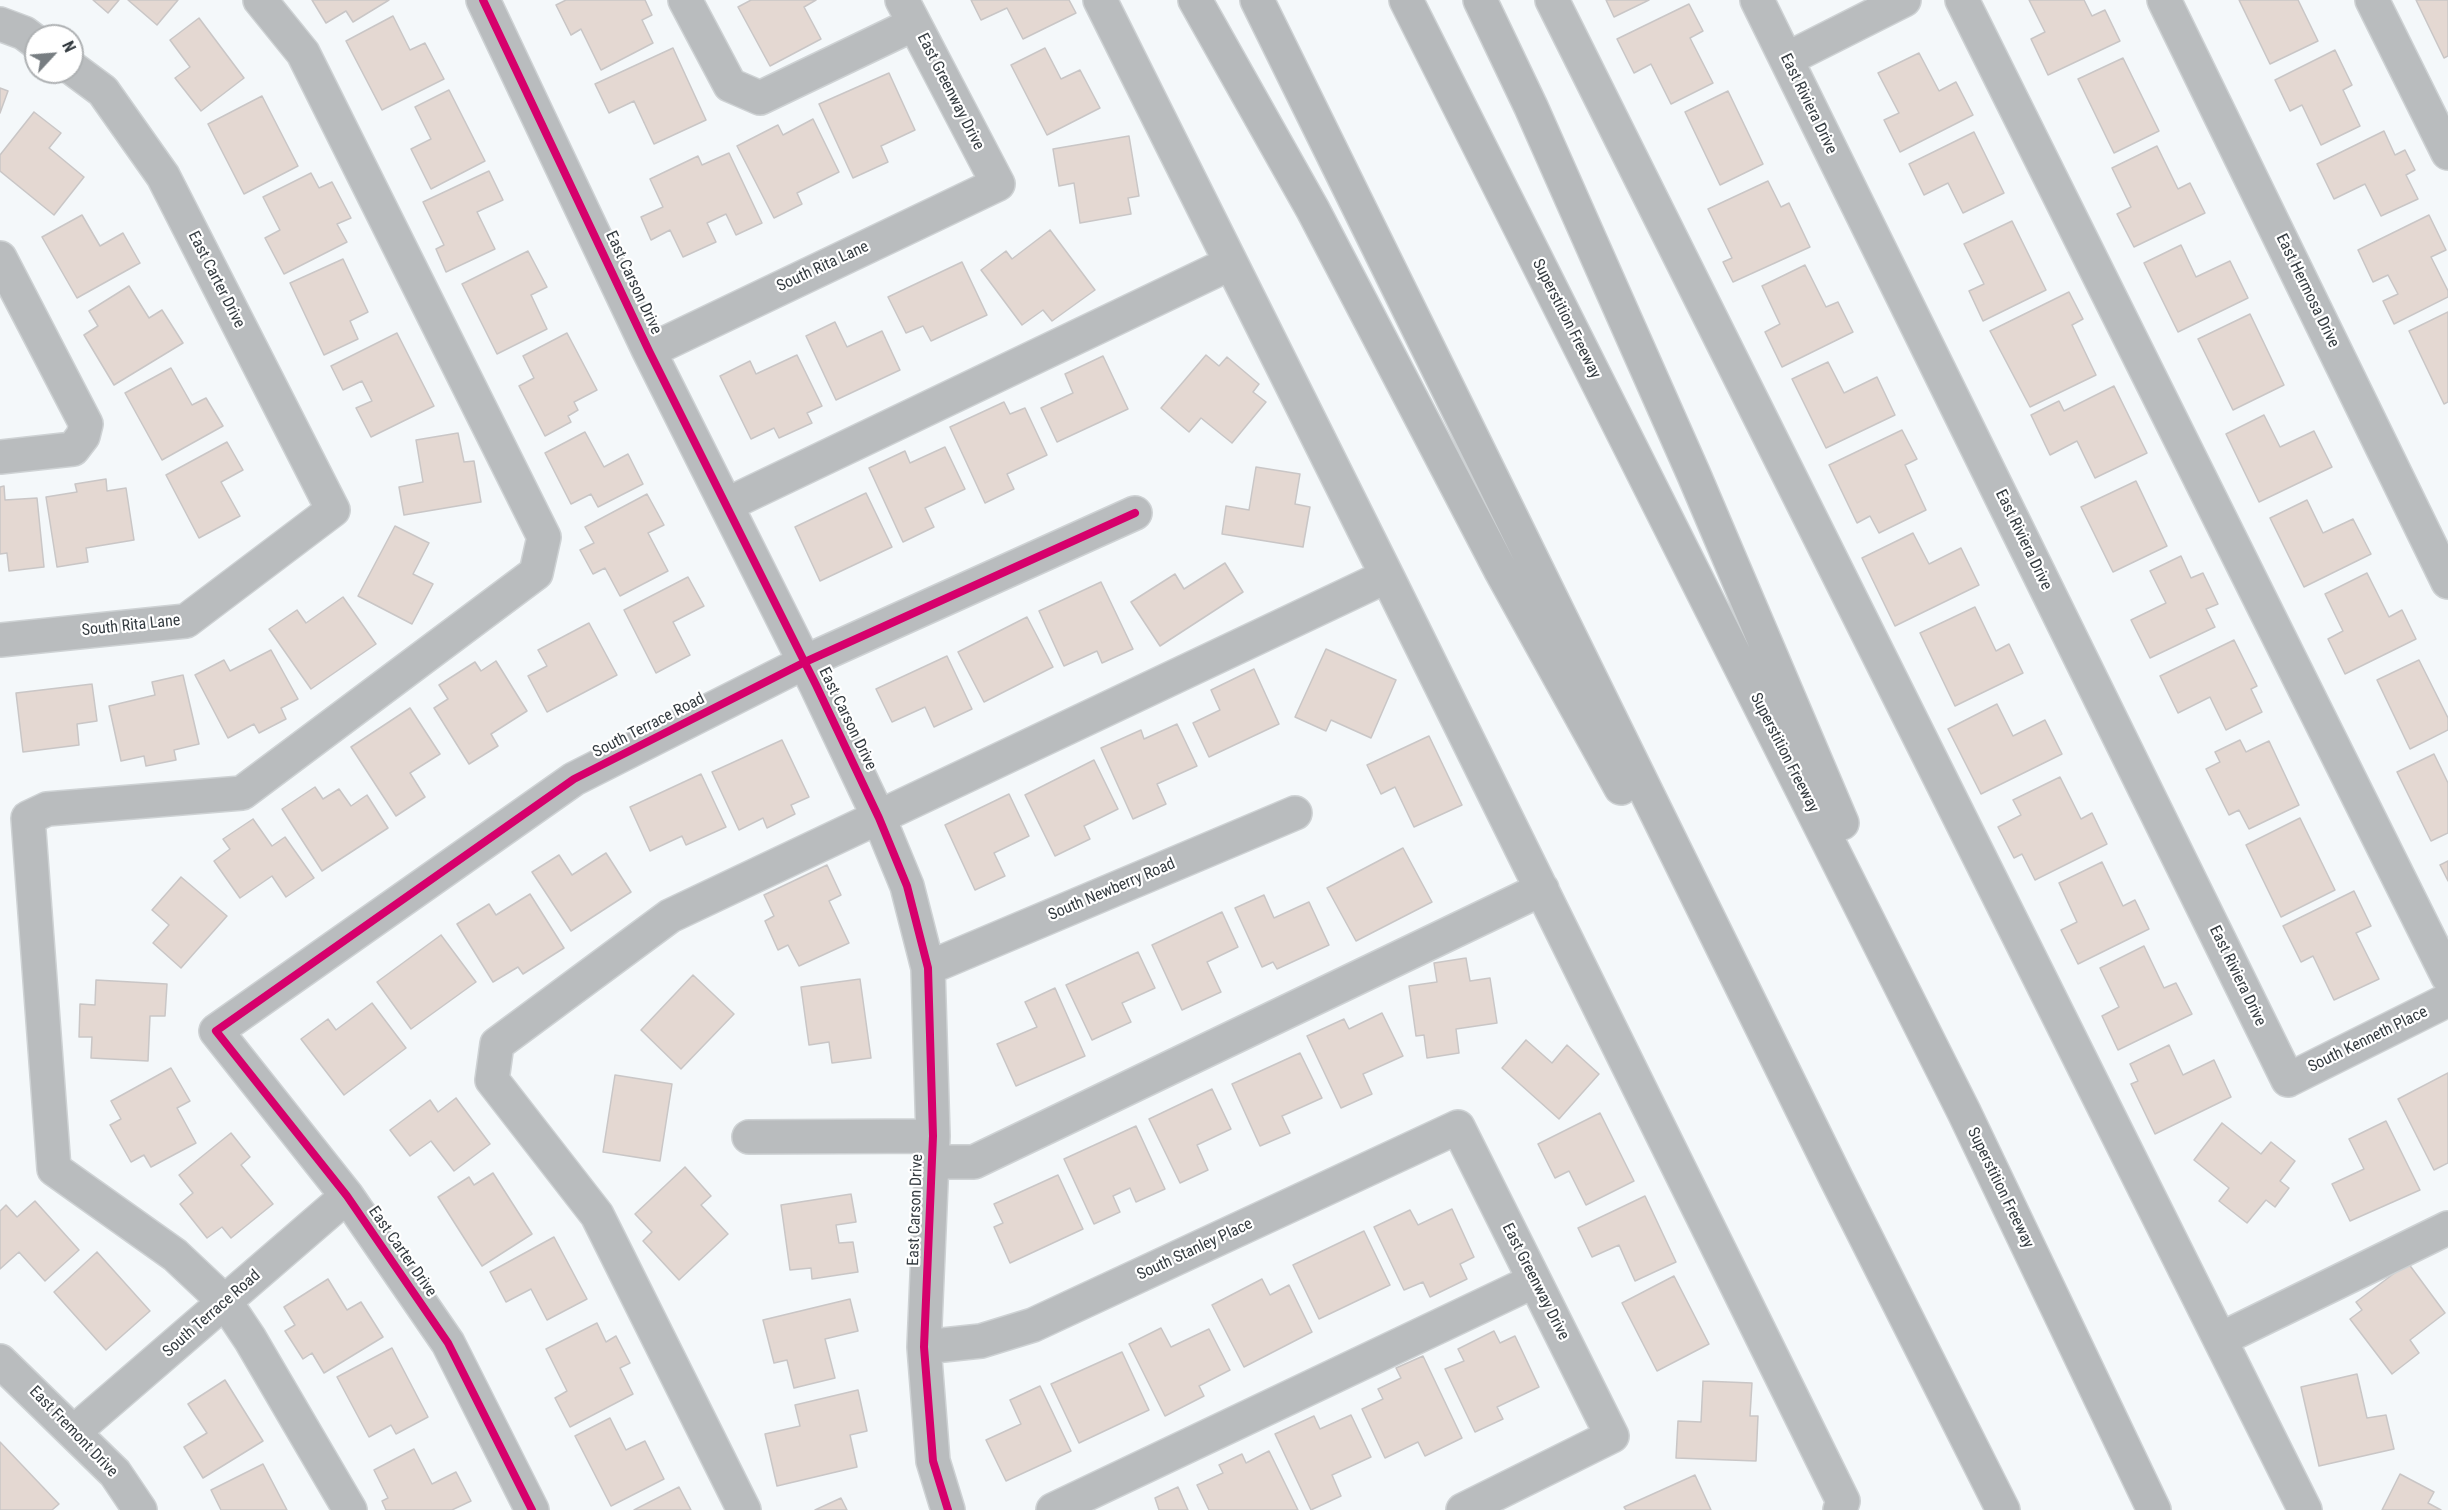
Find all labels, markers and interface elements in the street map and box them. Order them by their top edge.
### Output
north arrow [24,24,84,84]
street label: East Greenway Drive [912,30,988,154]
text: N [58,38,80,55]
street label: East Riviera Drive [1775,51,1841,157]
street label: East Carter Drive [183,228,249,332]
street label: East Carson Drive [601,228,665,338]
street label: East Hermosa Drive [2271,231,2343,351]
street label: South Rita Lane [774,237,872,297]
street label: Superstition Freeway [1528,256,1604,382]
street label: East Riviera Drive [1990,487,2056,593]
street label: South Rita Lane [81,611,181,641]
street label: East Carson Drive [814,665,880,773]
street label: South Terrace Road [590,690,708,762]
street label: Superstition Freeway [1746,690,1822,816]
street label: South Newberry Road [1046,855,1178,925]
street label: East Riviera Drive [2204,923,2270,1029]
street label: South Kenneth Place [2305,1003,2431,1077]
street label: Superstition Freeway [1963,1125,2037,1251]
street label: East Carson Drive [904,1154,928,1266]
street label: East Carter Drive [364,1203,440,1301]
street label: South Stanley Place [1134,1215,1256,1285]
street label: East Greenway Drive [1497,1220,1573,1344]
street label: South Terrace Road [159,1266,265,1362]
street label: East Fremont Drive [25,1382,121,1482]

